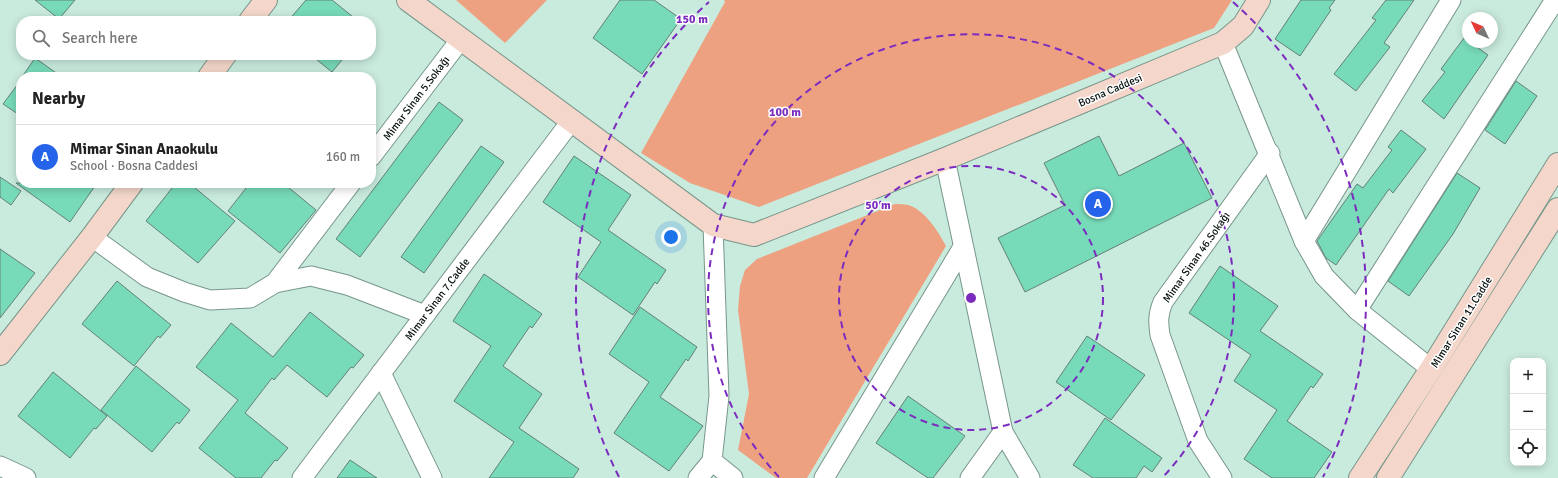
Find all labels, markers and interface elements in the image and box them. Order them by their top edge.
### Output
text: 150 m [676,12,708,27]
north arrow [1462,12,1498,48]
search box [16,16,376,60]
icon: search [30,27,52,49]
text: Search here [62,29,138,47]
street label: Mimar Sinan 5.Sokağı [380,54,452,143]
street label: Bosna Caddesi [1076,71,1144,110]
text: Nearby [32,88,85,109]
text: 100 m [769,105,801,120]
text: Mimar Sinan Anaokulu [70,140,218,158]
text: A [41,149,49,165]
text: 160 m [326,149,360,165]
text: School · Bosna Caddesi [70,158,198,174]
pin: A [1085,189,1111,219]
text: 50 m [865,198,891,213]
street label: Mimar Sinan 46.Sokağı [1160,209,1233,305]
your location [661,227,681,247]
street label: Mimar Sinan 7.Cadde [402,256,473,343]
street label: Mimar Sinan 11.Cadde [1428,274,1495,370]
centre of rings [964,291,978,305]
map controls [1510,358,1546,466]
button: + [1510,358,1546,394]
button: − [1510,394,1546,430]
button: locate [1510,430,1546,466]

